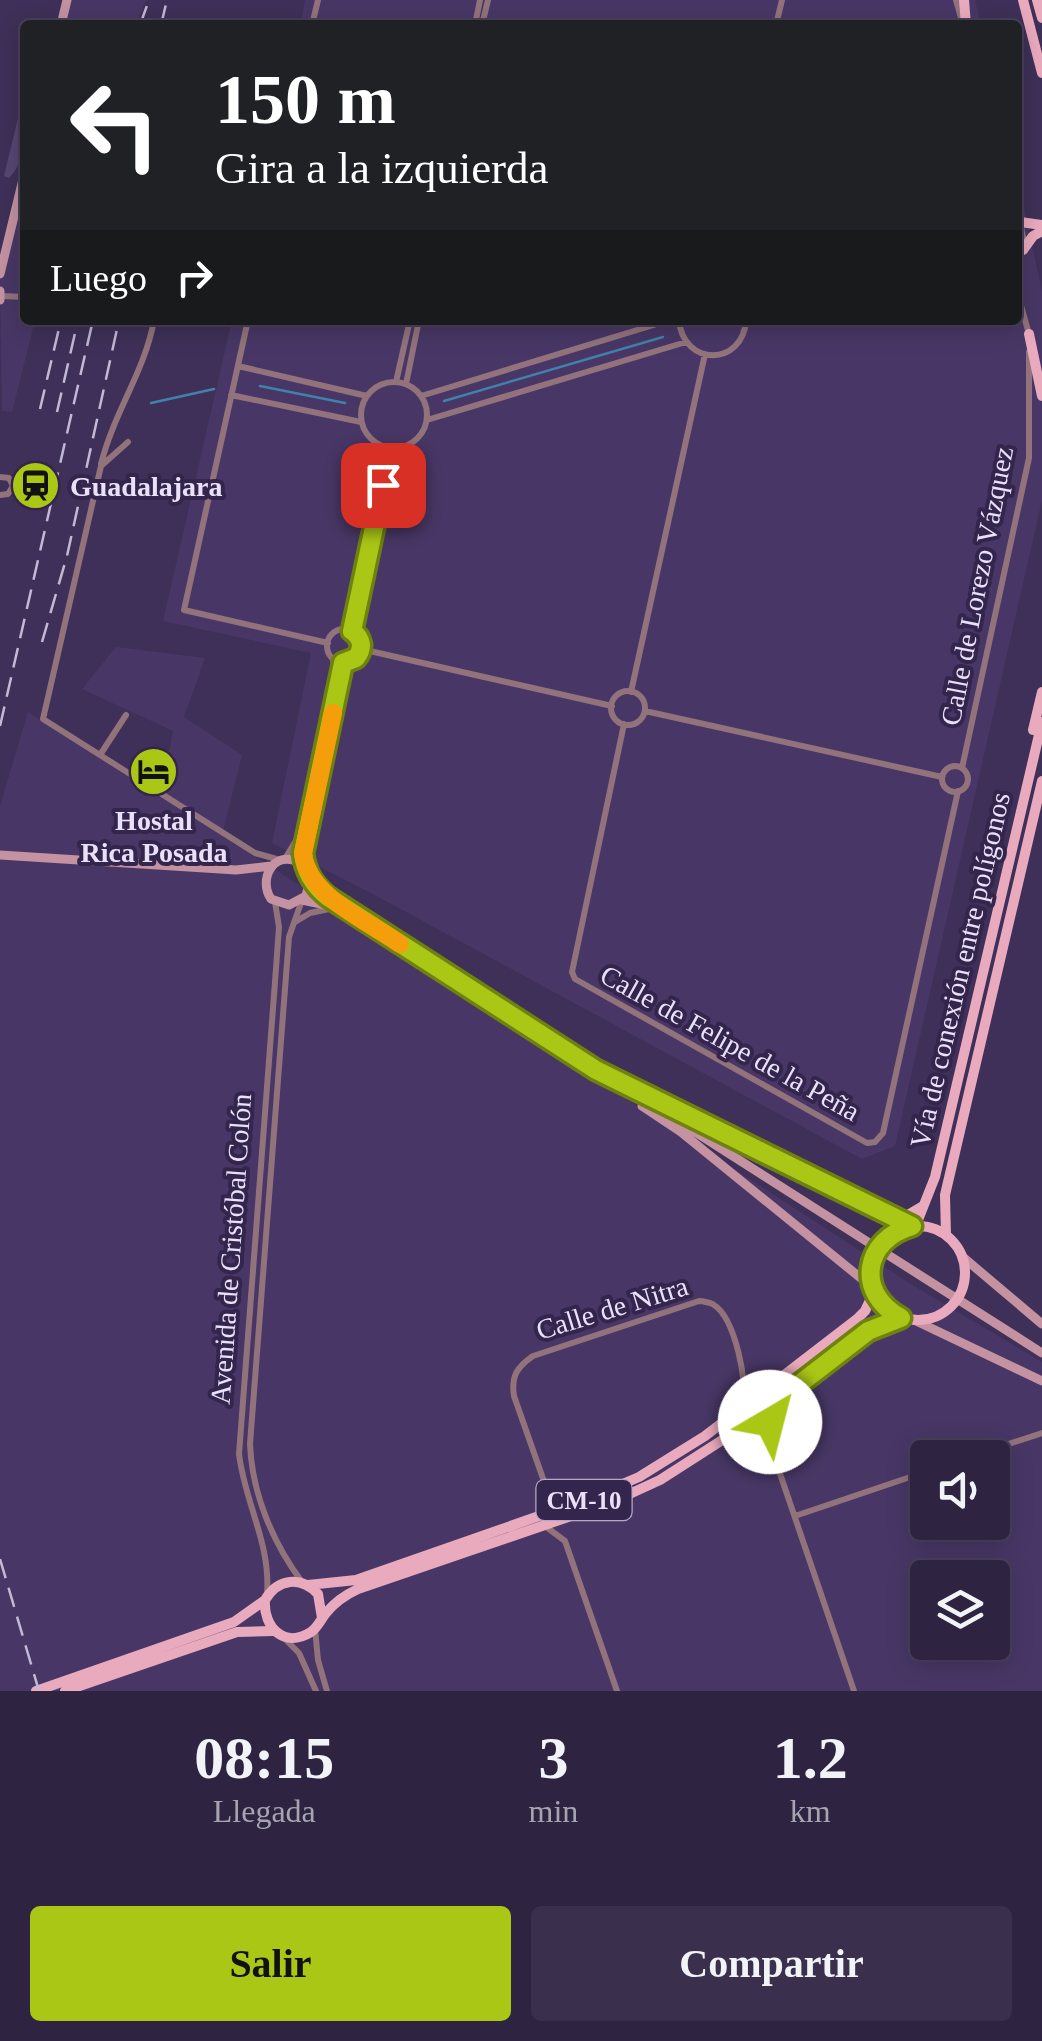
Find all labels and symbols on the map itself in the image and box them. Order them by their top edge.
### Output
pin [341,443,426,528]
street label: Calle de Lorezo Vázquez [935,444,1019,728]
station icon: Guadalajara [9,460,61,512]
place label: Guadalajara [70,471,222,502]
hotel icon: Hostal Rica Posada [128,746,180,798]
street label: Vía de conexión entre polígonos [904,789,1016,1151]
place label: Hostal Rica Posada [81,805,228,868]
street label: Calle de Felipe de la Peña [595,959,866,1128]
street label: Avenida de Cristóbal Colón [205,1093,257,1405]
street label: Calle de Nitra [532,1270,692,1346]
position arrow [718,1370,822,1474]
road number: CM-10 [536,1480,632,1520]

